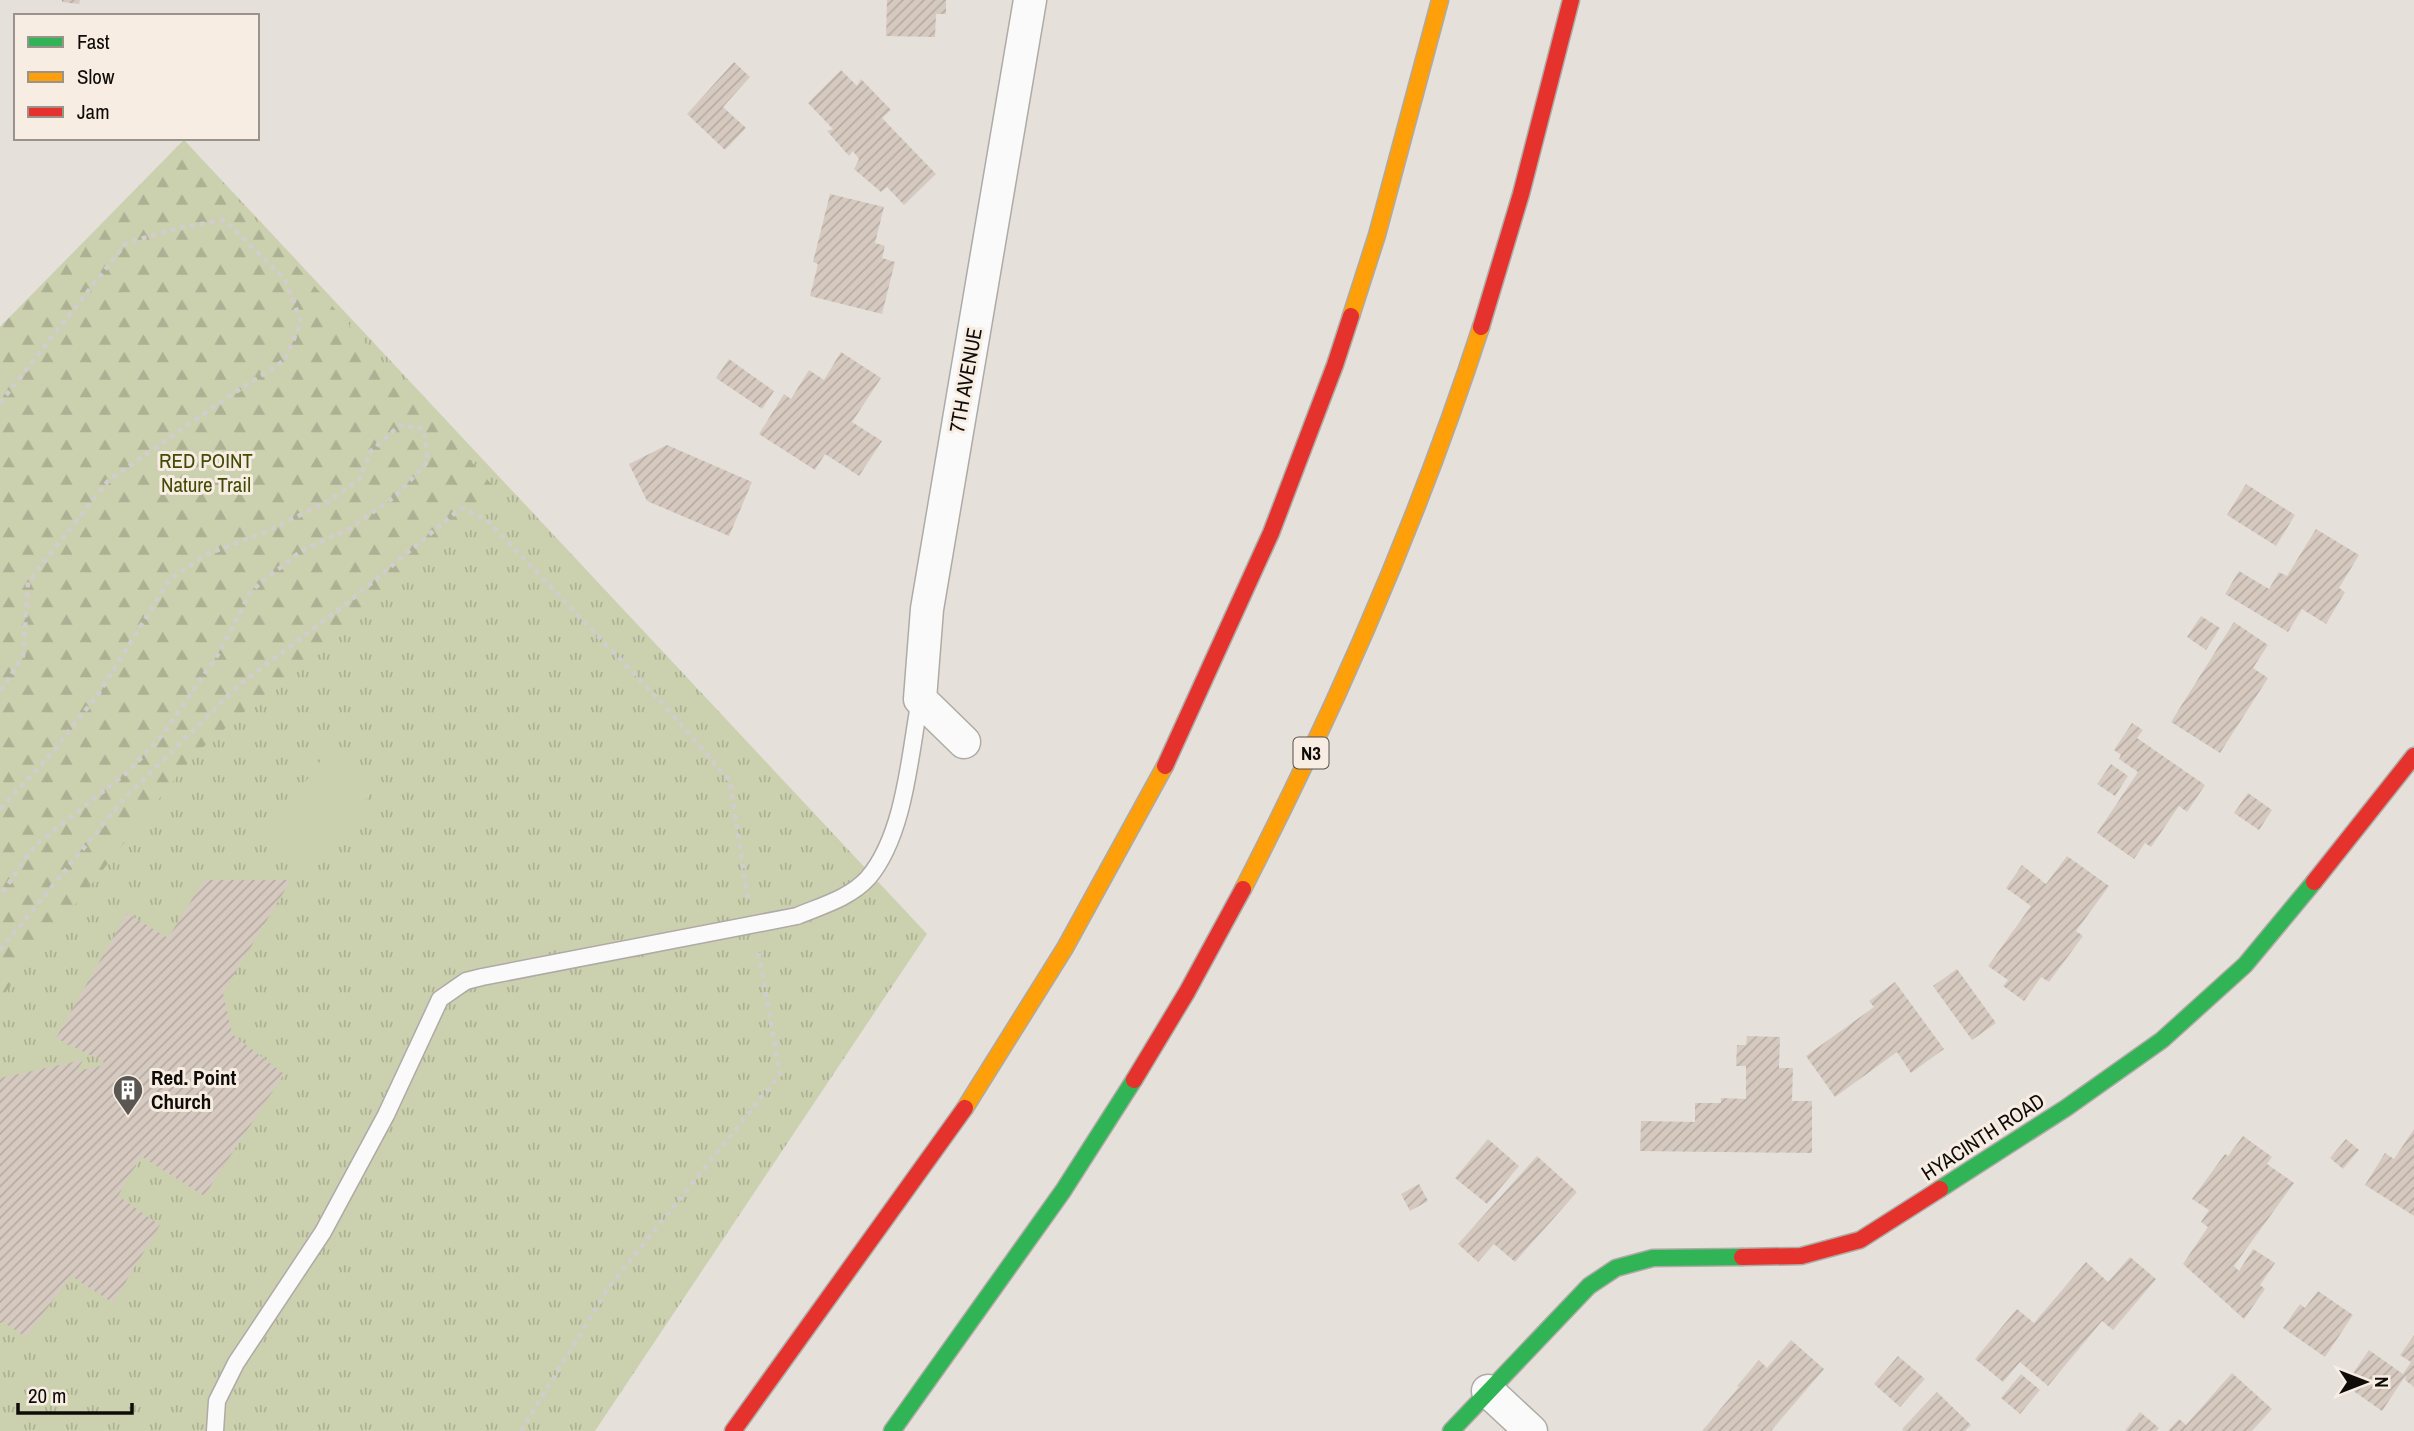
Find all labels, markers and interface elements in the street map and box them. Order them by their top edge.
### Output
legend [14,14,259,140]
text: Fast [77,27,110,56]
text: Slow [77,62,115,91]
text: Jam [77,97,110,126]
street label: 7TH AVENUE [942,325,989,435]
park label: RED POINT Nature Trail [159,446,253,499]
road number: N3 [1294,738,1328,768]
place label: Red. Point Church [151,1063,236,1116]
building icon: Red. Point Church [111,1073,145,1117]
street label: HYACINTH ROAD [1916,1086,2050,1187]
north arrow [2330,1347,2400,1417]
scale bar [18,1372,131,1416]
text: N [2369,1376,2395,1388]
text: 20 m [28,1381,66,1410]

